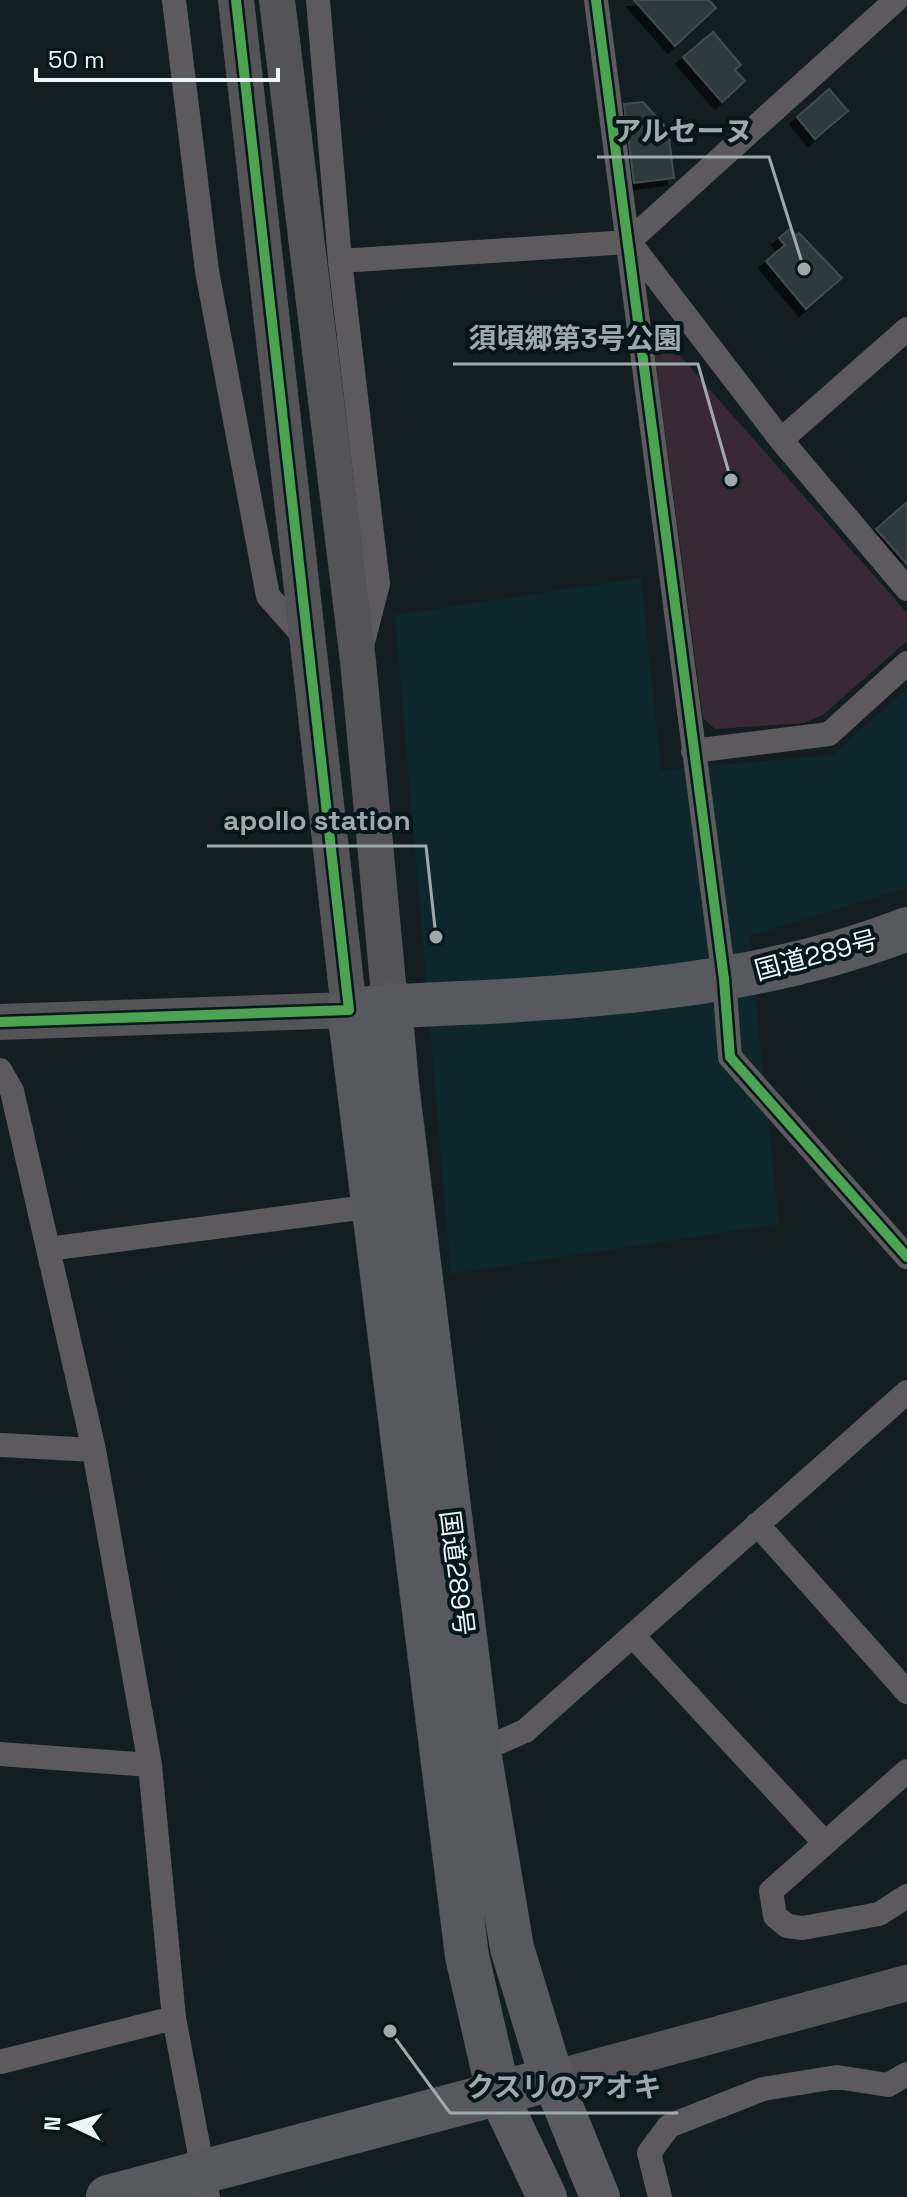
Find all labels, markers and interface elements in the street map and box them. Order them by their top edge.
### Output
scale bar [36,32,278,82]
text: 50 m [48,44,105,75]
callout: アルセーヌ [597,105,769,157]
text: アルセーヌ [613,113,753,149]
callout: 須頃郷第3号公園 [453,312,698,364]
text: 須頃郷第3号公園 [468,320,682,356]
callout: apollo station [207,794,426,846]
text: apollo station [223,802,411,838]
street label: 国道289号 [751,922,881,988]
street label: 国道289号 [432,1508,482,1638]
callout: クスリのアオキ [450,2061,678,2113]
text: クスリのアオキ [466,2069,662,2105]
north arrow [32,2085,112,2165]
text: N [38,2115,67,2132]

